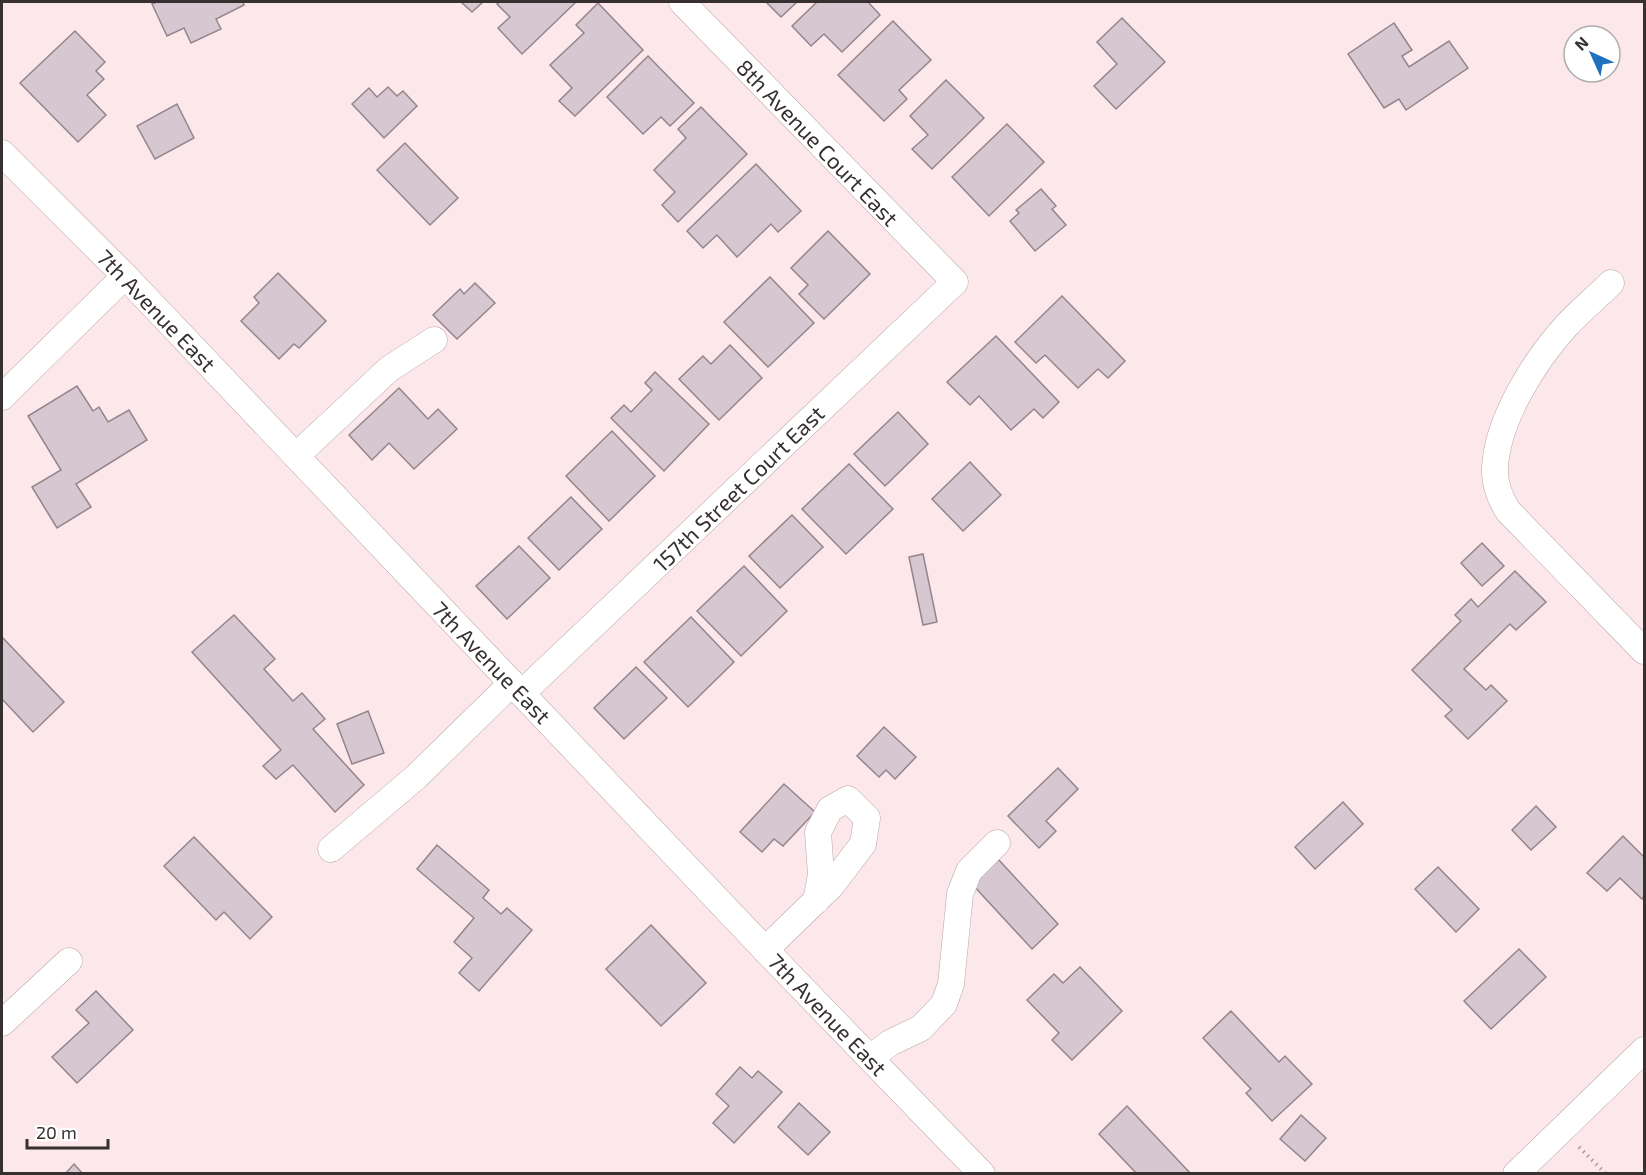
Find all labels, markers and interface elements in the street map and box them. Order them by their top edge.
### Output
north arrow [1562,24,1622,84]
text: N [1570,32,1592,54]
street label: 8th Avenue Court East [732,53,904,231]
street label: 7th Avenue East [92,244,222,376]
street label: 157th Street Court East [647,400,829,576]
street label: 7th Avenue East [427,596,557,728]
street label: 7th Avenue East [763,948,893,1080]
scale bar [27,1112,108,1150]
text: 20 m [36,1121,77,1143]

